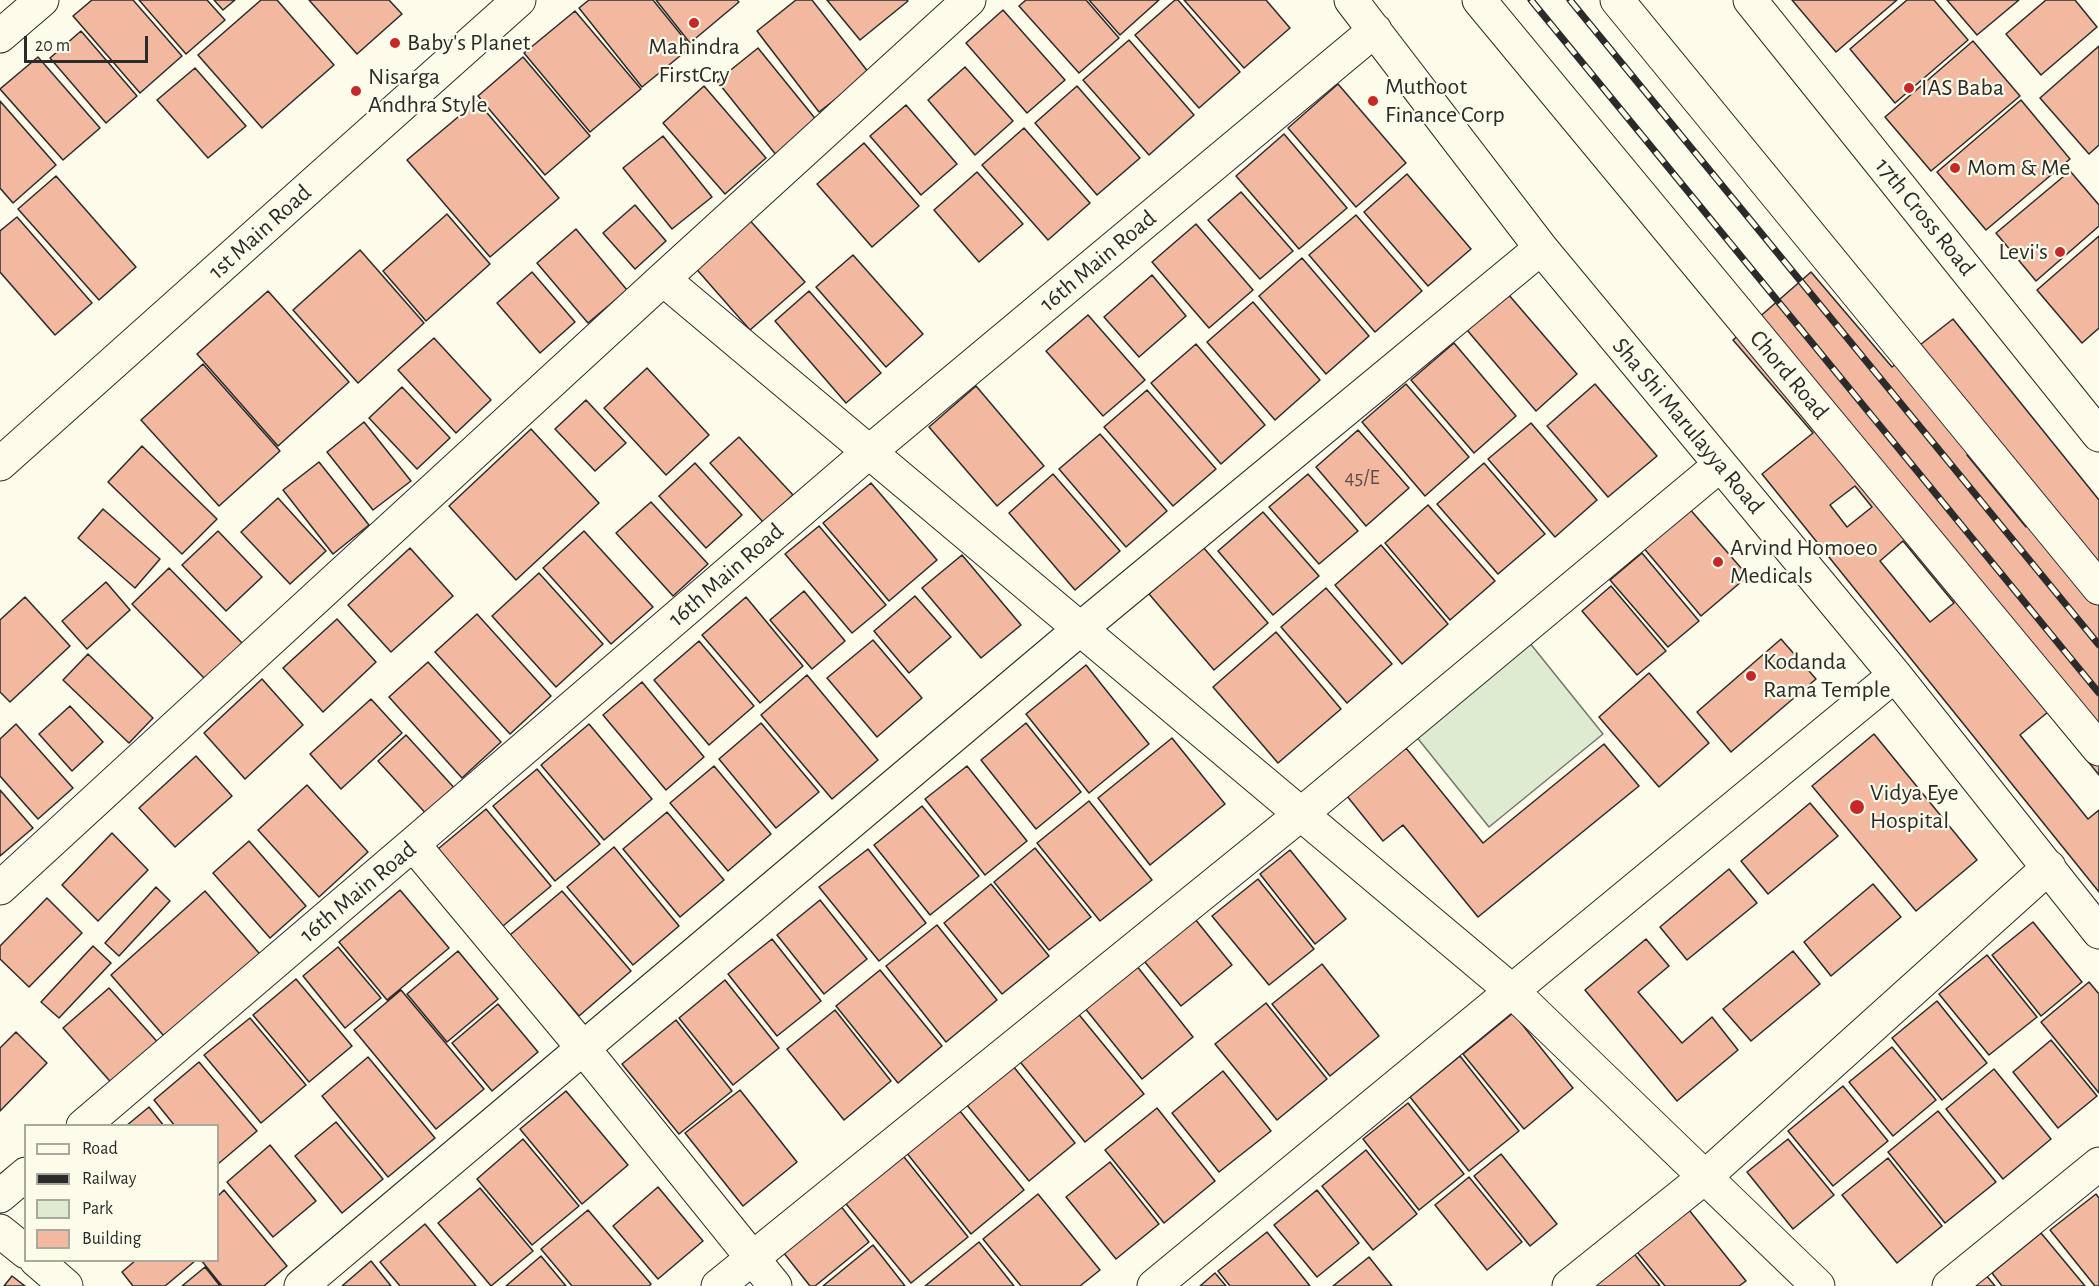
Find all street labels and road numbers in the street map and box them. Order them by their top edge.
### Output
street label: 17th Cross Road [1869,152,1981,282]
street label: 1st Main Road [203,178,317,286]
street label: 16th Main Road [1034,204,1162,318]
street label: Chord Road [1743,324,1835,426]
street label: Sha Shi Marulayya Road [1606,332,1770,520]
street label: 16th Main Road [662,517,790,633]
street label: 16th Main Road [294,835,422,949]

